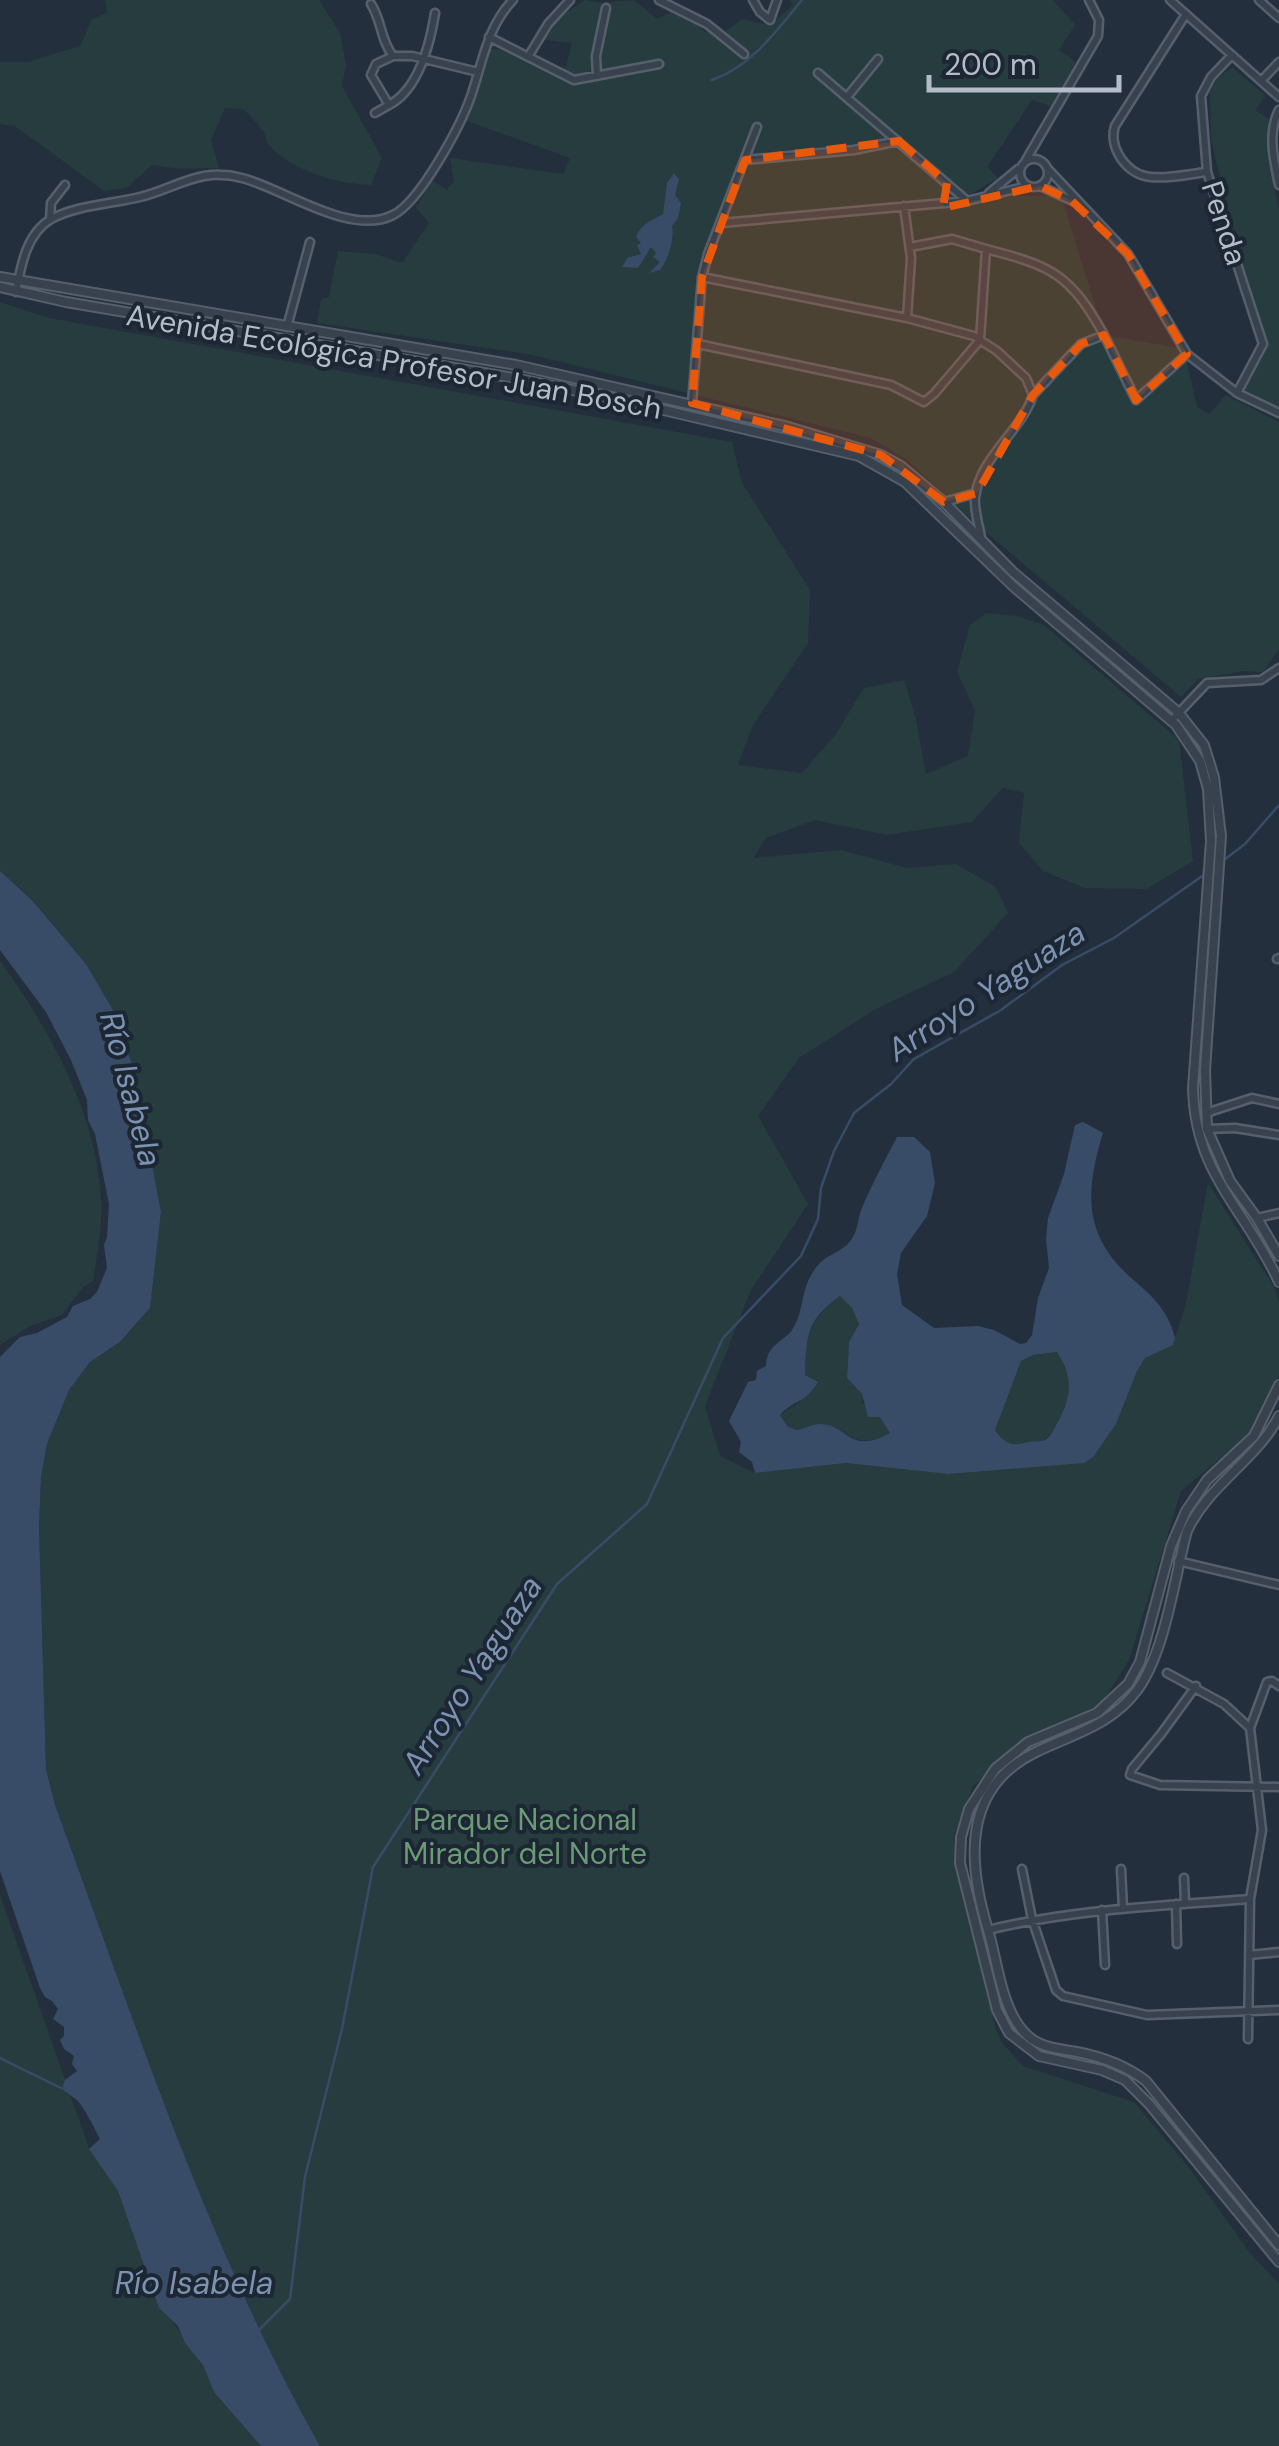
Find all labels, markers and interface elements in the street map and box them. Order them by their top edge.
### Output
scale bar [929,30,1119,92]
text: 200 m [944,45,1037,84]
street label: Penda [1193,176,1256,270]
street label: Avenida Ecológica Profesor Juan Bosch [124,295,665,428]
water label: Arroyo Yaguaza [878,911,1093,1071]
water label: Río Isabela [90,1007,172,1171]
water label: Arroyo Yaguaza [392,1568,552,1783]
park label: Parque Nacional Mirador del Norte [403,1800,647,1873]
water label: Río Isabela [115,2262,273,2304]

